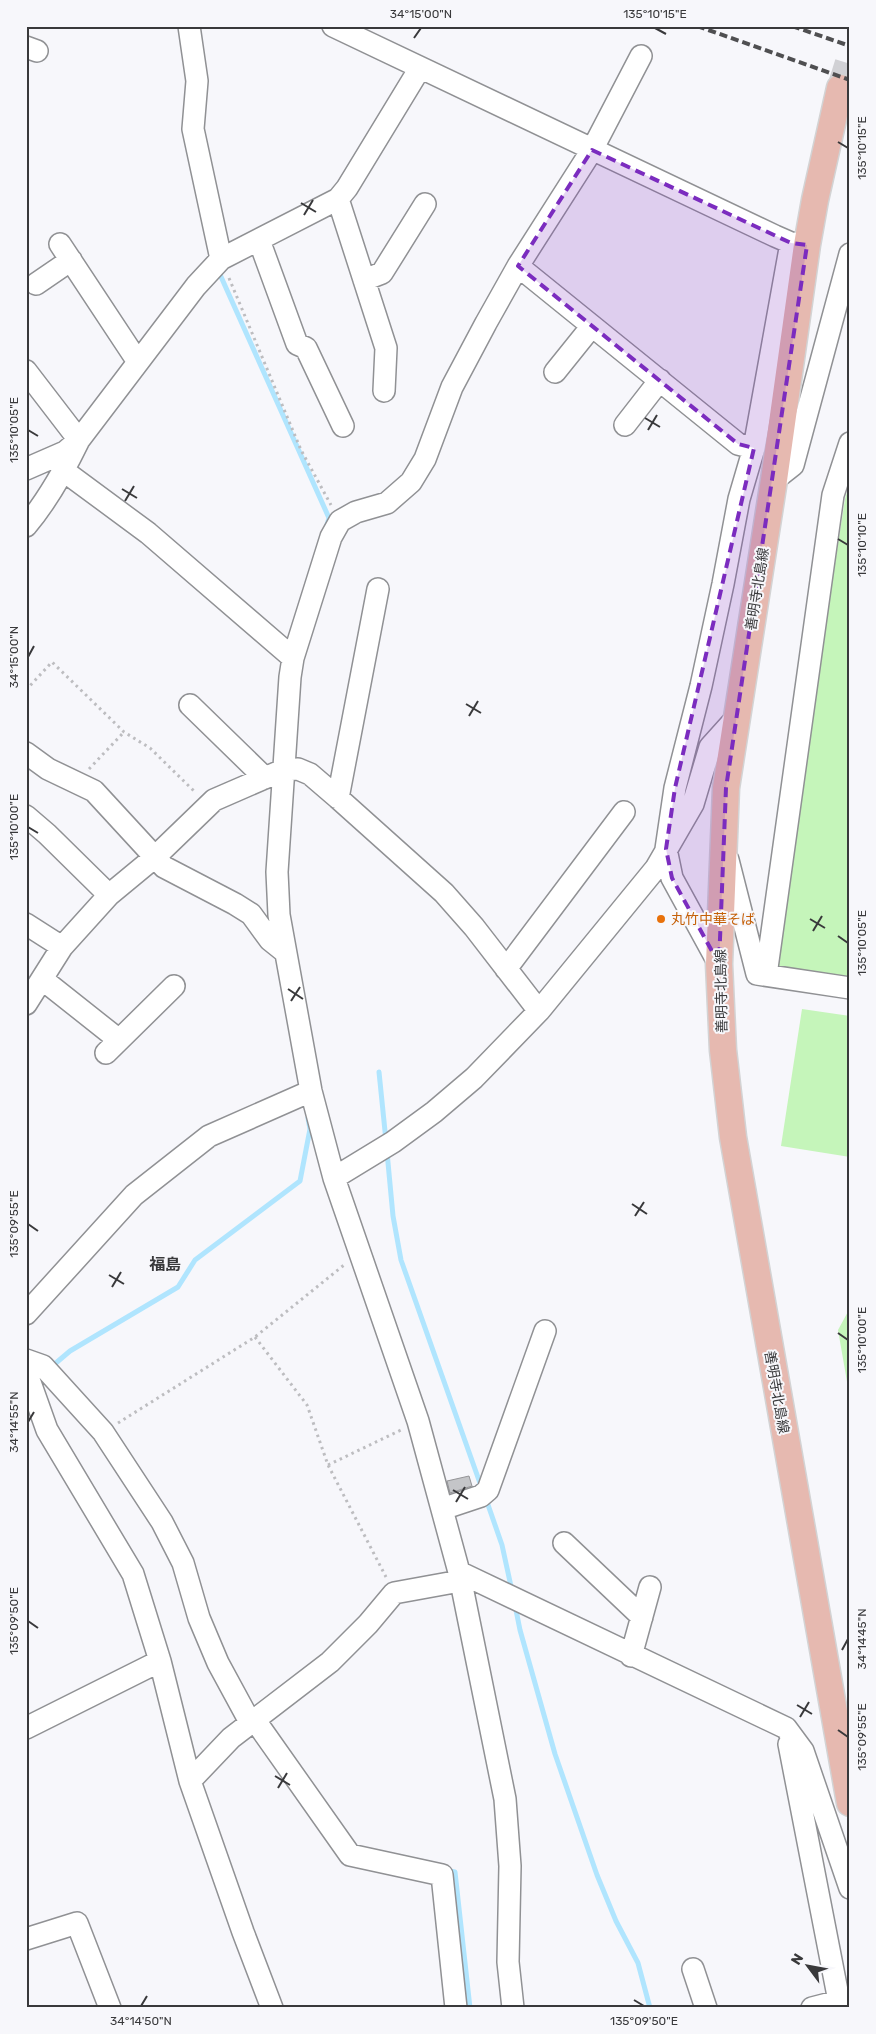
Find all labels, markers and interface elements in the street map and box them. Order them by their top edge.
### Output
text: 34°15'00"N [390,7,452,21]
text: 135°10'15"E [623,7,687,21]
text: 135°10'15"E [855,116,869,180]
text: 135°10'05"E [7,397,21,463]
text: 135°10'10"E [855,513,869,577]
street label: 善明寺北島線 [743,546,772,632]
text: 34°15'00"N [7,626,21,688]
text: 135°10'00"E [7,794,21,860]
text: 135°10'05"E [855,910,869,976]
place label: 丸竹中華そば [671,911,755,928]
marker: 丸竹中華そば [655,913,667,925]
street label: 善明寺北島線 [712,949,731,1033]
text: 135°09'55"E [7,1190,21,1258]
district label: 福島 [149,1255,181,1274]
text: 135°10'00"E [855,1307,869,1373]
street label: 善明寺北島線 [761,1349,792,1435]
text: 34°14'55"N [7,1391,21,1453]
text: 135°09'50"E [7,1587,21,1655]
text: 34°14'45"N [855,1608,869,1670]
text: 135°09'55"E [855,1703,869,1771]
north arrow [784,1942,834,1992]
text: N [788,1951,807,1968]
text: 34°14'50"N [110,2014,172,2028]
text: 135°09'50"E [610,2014,678,2028]

